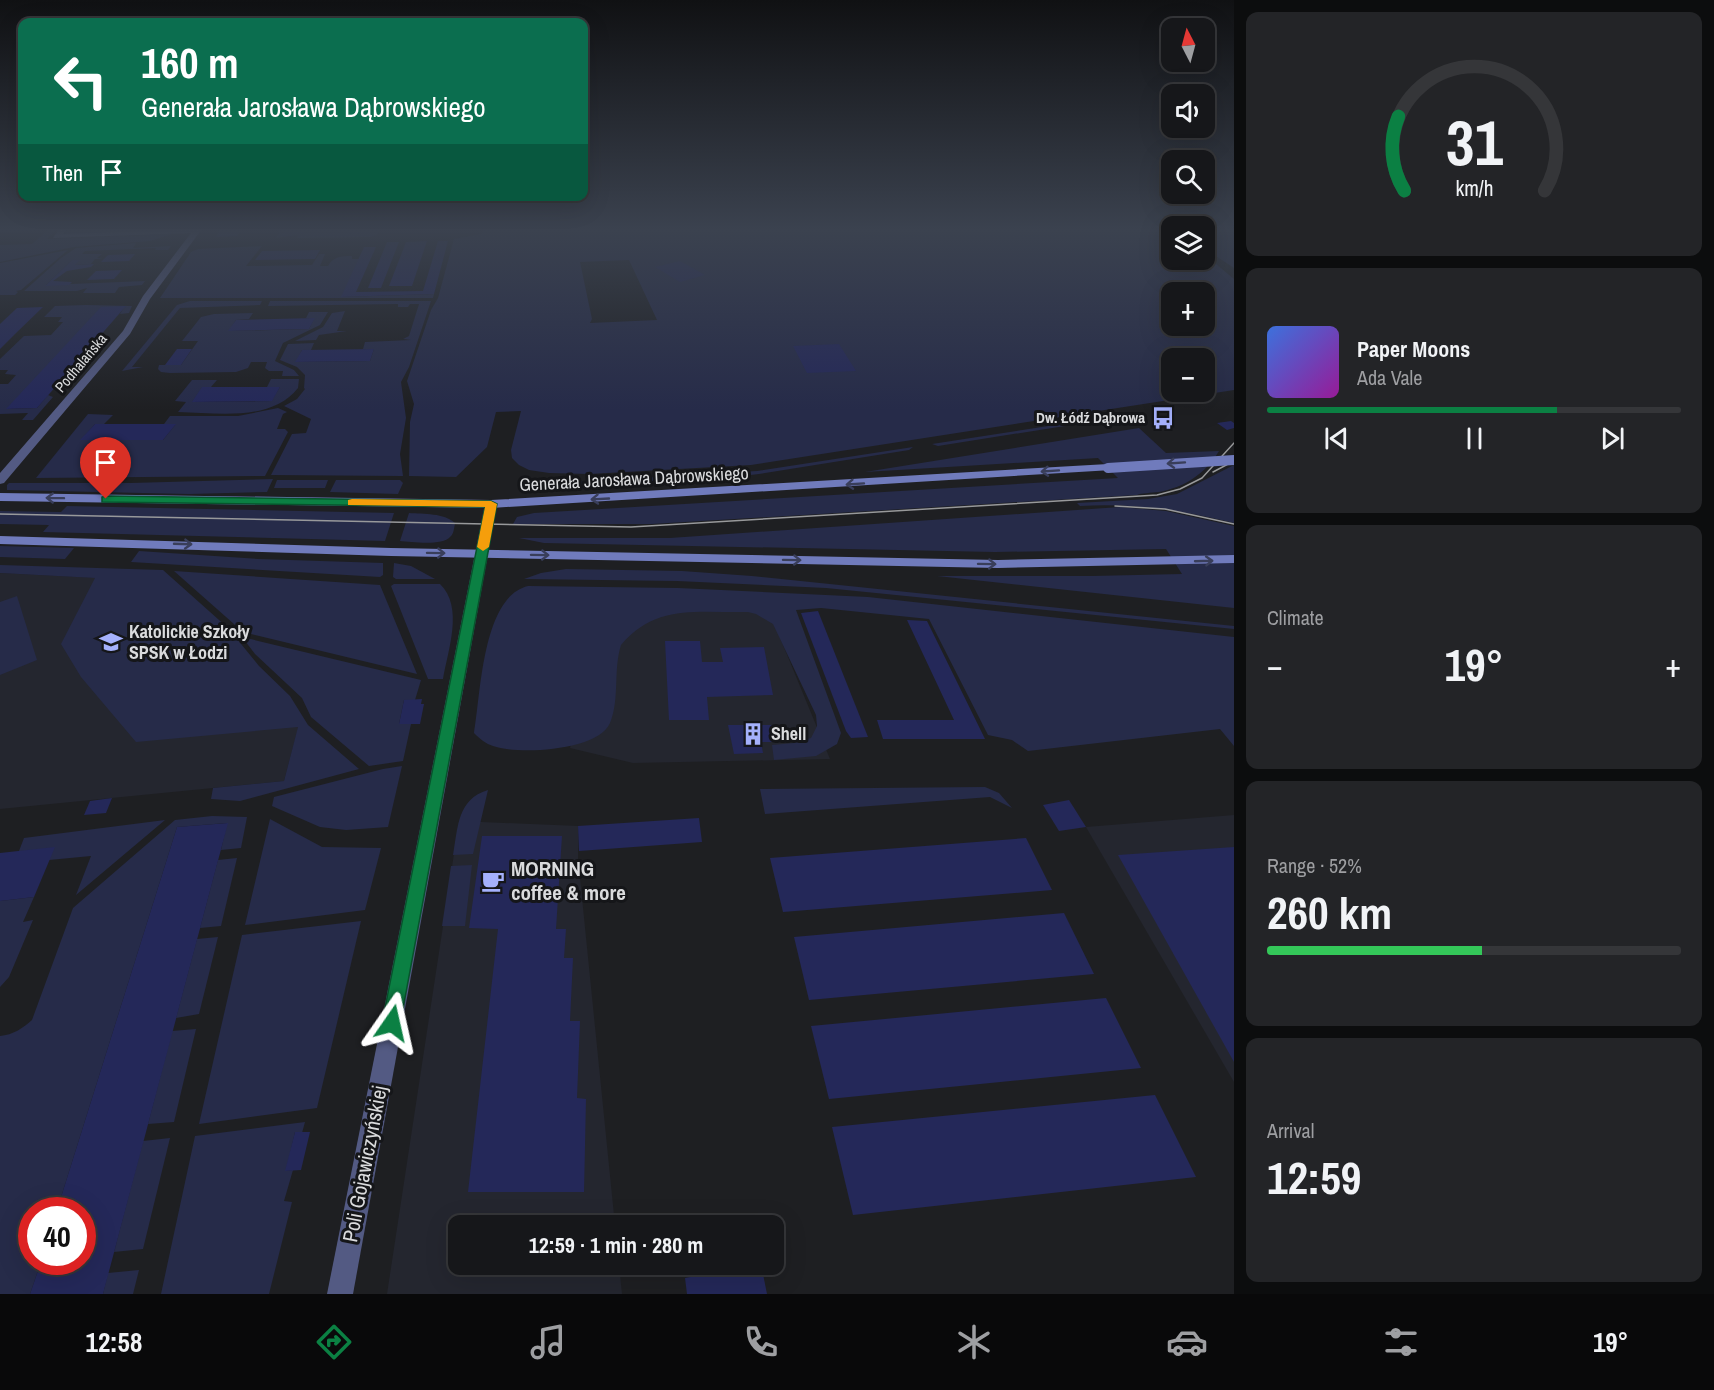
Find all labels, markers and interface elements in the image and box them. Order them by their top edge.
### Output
north arrow [1161,18,1215,72]
map controls [1161,18,1215,402]
text: 160 m [141,35,239,91]
icon: left [42,42,120,120]
button: sound [1161,84,1215,138]
text: Generała Jarosława Dąbrowskiego [141,89,486,125]
text: 31 [1446,100,1503,184]
button: search [1161,150,1215,204]
icon: arrive [95,156,128,189]
text: Then [42,158,83,188]
text: km/h [1455,175,1493,204]
button: layers [1161,216,1215,270]
button: + [1161,282,1215,336]
street label: Podhalańska [50,329,112,397]
text: Paper Moons [1357,334,1470,364]
button: − [1161,348,1215,402]
text: Ada Vale [1357,364,1422,391]
bus stop icon: Dw. Łódź Dąbrowa [1150,405,1176,431]
place label: Dw. Łódź Dąbrowa [1036,407,1145,428]
icon: previous [1320,422,1353,455]
icon: pause [1458,422,1491,455]
icon: next [1596,422,1629,455]
pin [80,437,131,499]
icon: arrive [89,446,122,479]
one-way arrow [1166,458,1186,469]
street label: Generała Jarosława Dąbrowskiego [519,460,749,497]
one-way arrow [1040,466,1060,477]
one-way arrow [846,478,866,489]
one-way arrow [45,492,65,504]
one-way arrow [590,494,610,505]
one-way arrow [172,539,192,550]
one-way arrow [426,547,446,559]
one-way arrow [529,549,549,561]
one-way arrow [782,554,802,566]
one-way arrow [1194,555,1214,566]
one-way arrow [977,558,997,570]
text: Climate [1267,604,1324,631]
place label: Katolickie Szkoły SPSK w Łodzi [129,619,250,665]
school or university icon: Katolickie Szkoły SPSK w Łodzi [98,629,124,655]
text: 19° [1444,634,1504,695]
text: − [1267,643,1283,687]
text: + [1665,643,1681,687]
building icon: Shell [740,721,766,747]
place label: Shell [771,721,806,746]
text: Range · 52% [1267,852,1362,879]
place label: MORNING coffee & more [511,854,626,907]
cafe icon: MORNING coffee & more [480,868,506,894]
text: 260 km [1267,882,1392,943]
position arrow [360,991,424,1055]
street label: Poli Gojawiczyńskiej [335,1083,394,1245]
text: Arrival [1267,1117,1314,1144]
text: 12:59 [1267,1147,1361,1208]
speed limit sign: 40 [18,1197,96,1275]
text: 12:59 · 1 min · 280 m [529,1230,703,1260]
icon: directions [313,1321,355,1363]
icon: music [527,1321,569,1363]
icon: phone [740,1321,782,1363]
icon: climate [953,1321,995,1363]
icon: car [1166,1321,1208,1363]
icon: filters [1380,1321,1422,1363]
text: 12:58 [86,1324,142,1360]
text: 19° [1593,1324,1628,1360]

